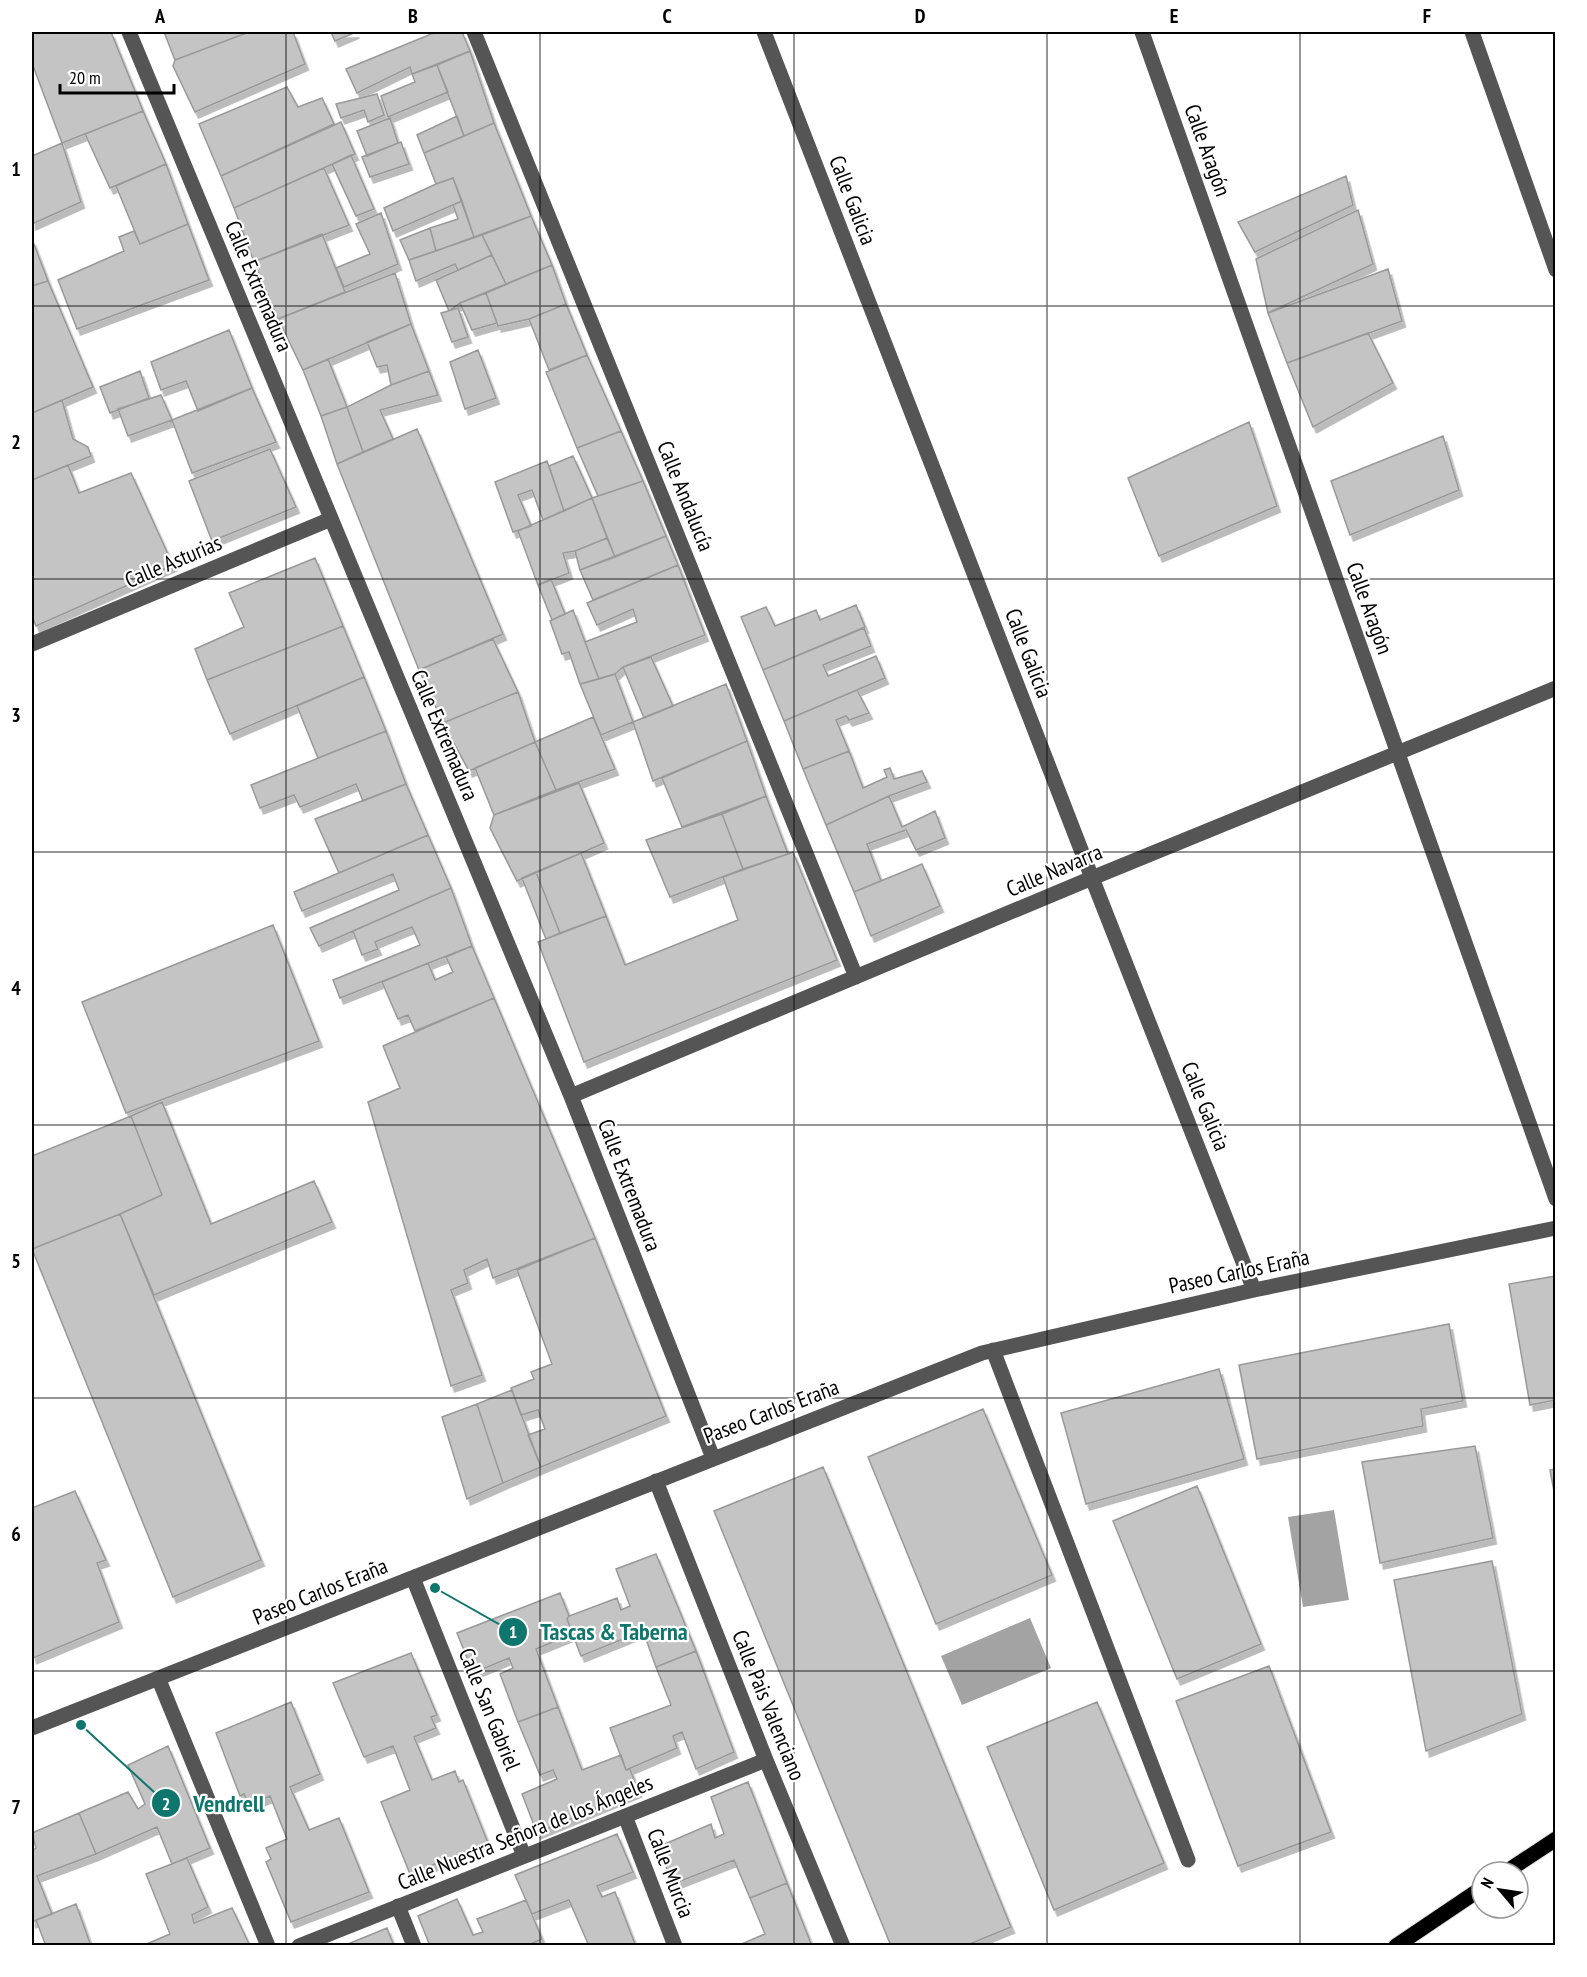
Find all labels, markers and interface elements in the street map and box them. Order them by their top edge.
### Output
text: A [154,3,166,29]
text: B [408,3,418,29]
text: C [662,3,672,29]
text: D [915,3,926,29]
text: E [1170,3,1178,29]
text: F [1423,3,1431,29]
scale bar [60,57,174,95]
text: 20 m [69,66,101,89]
street label: Calle Aragón [1178,100,1238,200]
street label: Calle Galicia [823,151,883,249]
text: 1 [11,156,21,182]
street label: Calle Extremadura [219,216,299,356]
text: 2 [11,429,21,455]
street label: Calle Andalucía [651,437,721,555]
street label: Calle Asturias [120,528,226,594]
street label: Calle Aragón [1340,558,1400,658]
street label: Calle Galicia [999,604,1059,702]
street label: Calle Extremadura [405,665,485,805]
text: 3 [11,702,21,728]
street label: Calle Navarra [1002,837,1106,903]
text: 4 [11,975,21,1001]
street label: Calle Galicia [1176,1057,1236,1155]
street label: Calle Extremadura [592,1115,668,1255]
street label: Paseo Carlos Eraña [1166,1242,1312,1300]
text: 5 [11,1248,21,1274]
street label: Paseo Carlos Eraña [699,1372,843,1450]
text: 6 [11,1521,21,1547]
street label: Paseo Carlos Eraña [249,1551,391,1631]
callout: Tascas & Taberna [498,1611,700,1653]
text: Tascas & Taberna [540,1616,688,1647]
text: 1 [509,1620,517,1643]
street label: Calle Pais Valenciano [726,1626,812,1784]
street label: Calle San Gabriel [453,1644,528,1775]
street label: Calle Nuestra Señora de los Ángeles [393,1768,657,1896]
callout: Vendrell [151,1782,277,1824]
text: Vendrell [192,1788,265,1819]
text: 2 [162,1792,170,1815]
text: 7 [11,1794,21,1820]
street label: Calle Murcia [641,1824,701,1922]
north arrow [1470,1860,1530,1920]
text: N [1476,1874,1498,1891]

